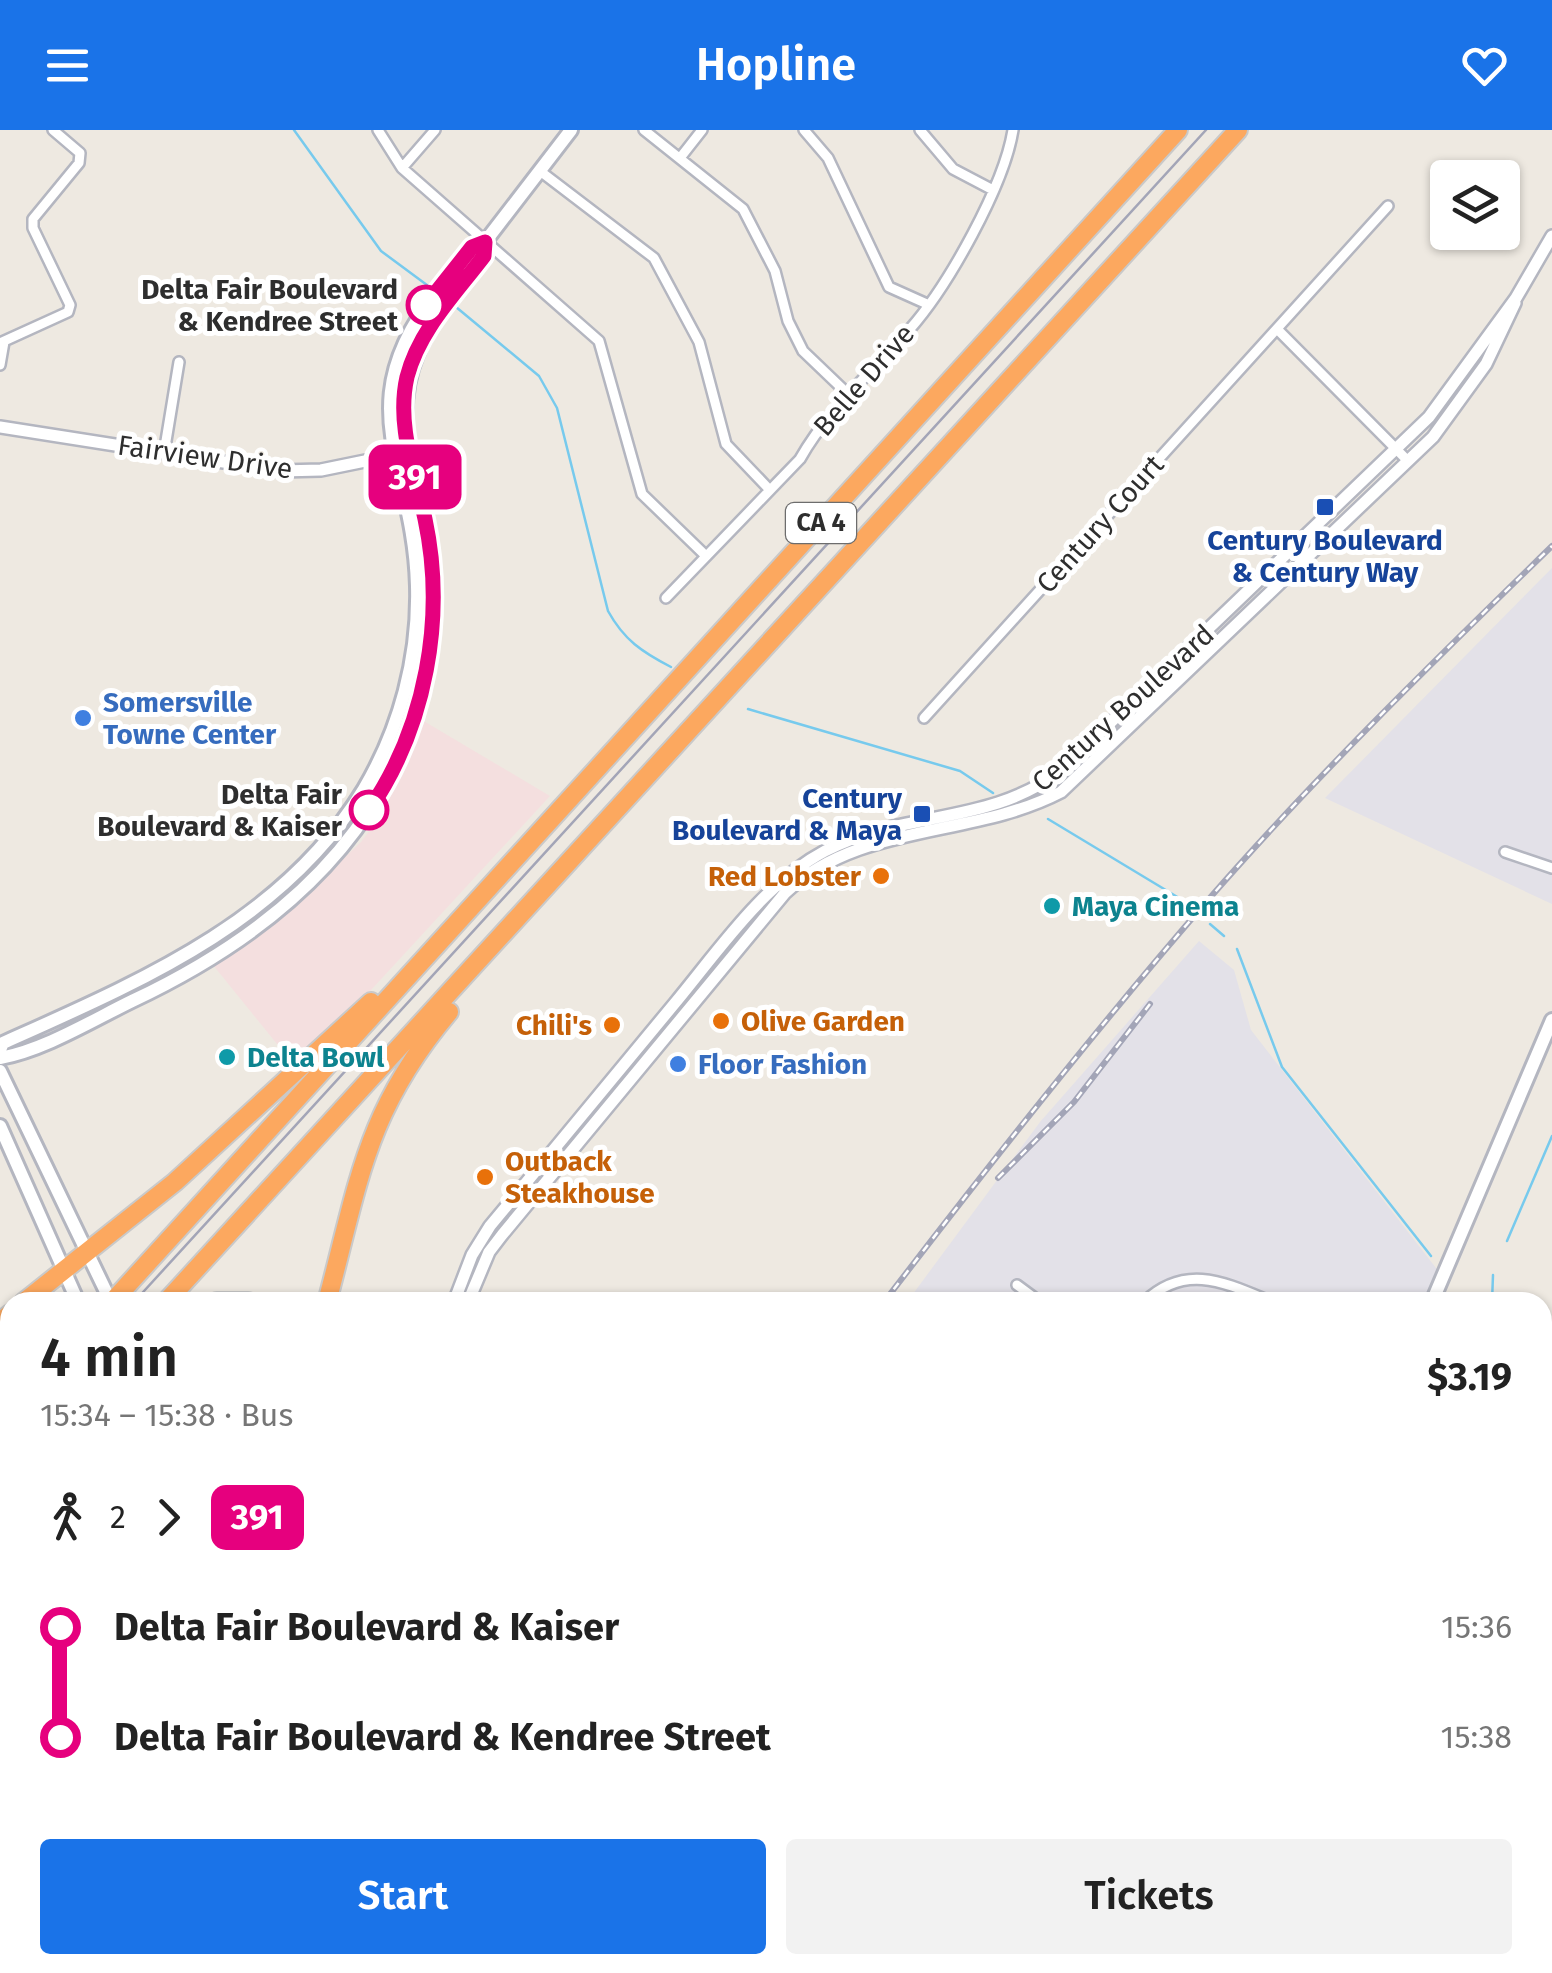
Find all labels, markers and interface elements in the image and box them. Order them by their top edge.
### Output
icon: menu [40,38,95,93]
text: Hopline [696,38,856,92]
icon: heart [1457,38,1512,93]
map controls [1430,160,1520,250]
button: layers [1430,160,1520,250]
place label: Delta Fair Boulevard & Kendree Street [141,273,399,338]
marker: Delta Fair Boulevard & Kendree Street [407,286,445,324]
street label: Belle Drive [807,318,921,442]
street label: Fairview Drive [116,428,294,486]
line badge: 391 [358,444,472,510]
street label: Century Court [1030,448,1171,600]
text: 391 [389,456,441,498]
marker: Century Boulevard & Century Way [1314,496,1336,518]
road number: CA 4 [786,503,856,543]
place label: Century Boulevard & Century Way [1207,524,1443,589]
street label: Century Boulevard [1025,618,1221,798]
place label: Somersville Towne Center [103,686,277,751]
marker: Somersville Towne Center [72,707,94,729]
place label: Delta Fair Boulevard & Kaiser [97,778,343,843]
place label: Century Boulevard & Maya [672,782,902,847]
marker: Delta Fair Boulevard & Kaiser [350,791,388,829]
marker: Century Boulevard & Maya [911,803,933,825]
place label: Red Lobster [708,860,862,893]
marker: Red Lobster [870,865,892,887]
place label: Maya Cinema [1072,890,1239,923]
marker: Maya Cinema [1041,895,1063,917]
place label: Olive Garden [741,1005,905,1038]
place label: Chili's [516,1009,592,1042]
marker: Olive Garden [710,1010,732,1032]
marker: Chili's [601,1014,623,1036]
place label: Delta Bowl [247,1041,385,1074]
marker: Delta Bowl [216,1046,238,1068]
place label: Floor Fashion [698,1048,867,1081]
marker: Floor Fashion [667,1053,689,1075]
place label: Outback Steakhouse [505,1145,655,1210]
marker: Outback Steakhouse [474,1166,496,1188]
text: 4 min [40,1325,178,1391]
text: $3.19 [1427,1354,1512,1400]
text: 15:34 – 15:38 · Bus [40,1396,293,1434]
icon: walk [40,1490,95,1545]
icon: forward [141,1490,196,1545]
text: 391 [231,1496,284,1538]
text: 2 [110,1498,126,1536]
text: Delta Fair Boulevard & Kaiser [114,1604,619,1650]
text: 15:36 [1441,1608,1512,1646]
text: Delta Fair Boulevard & Kendree Street [114,1714,771,1760]
text: 15:38 [1441,1718,1512,1756]
button: Start [40,1839,766,1954]
button: Tickets [786,1839,1512,1954]

